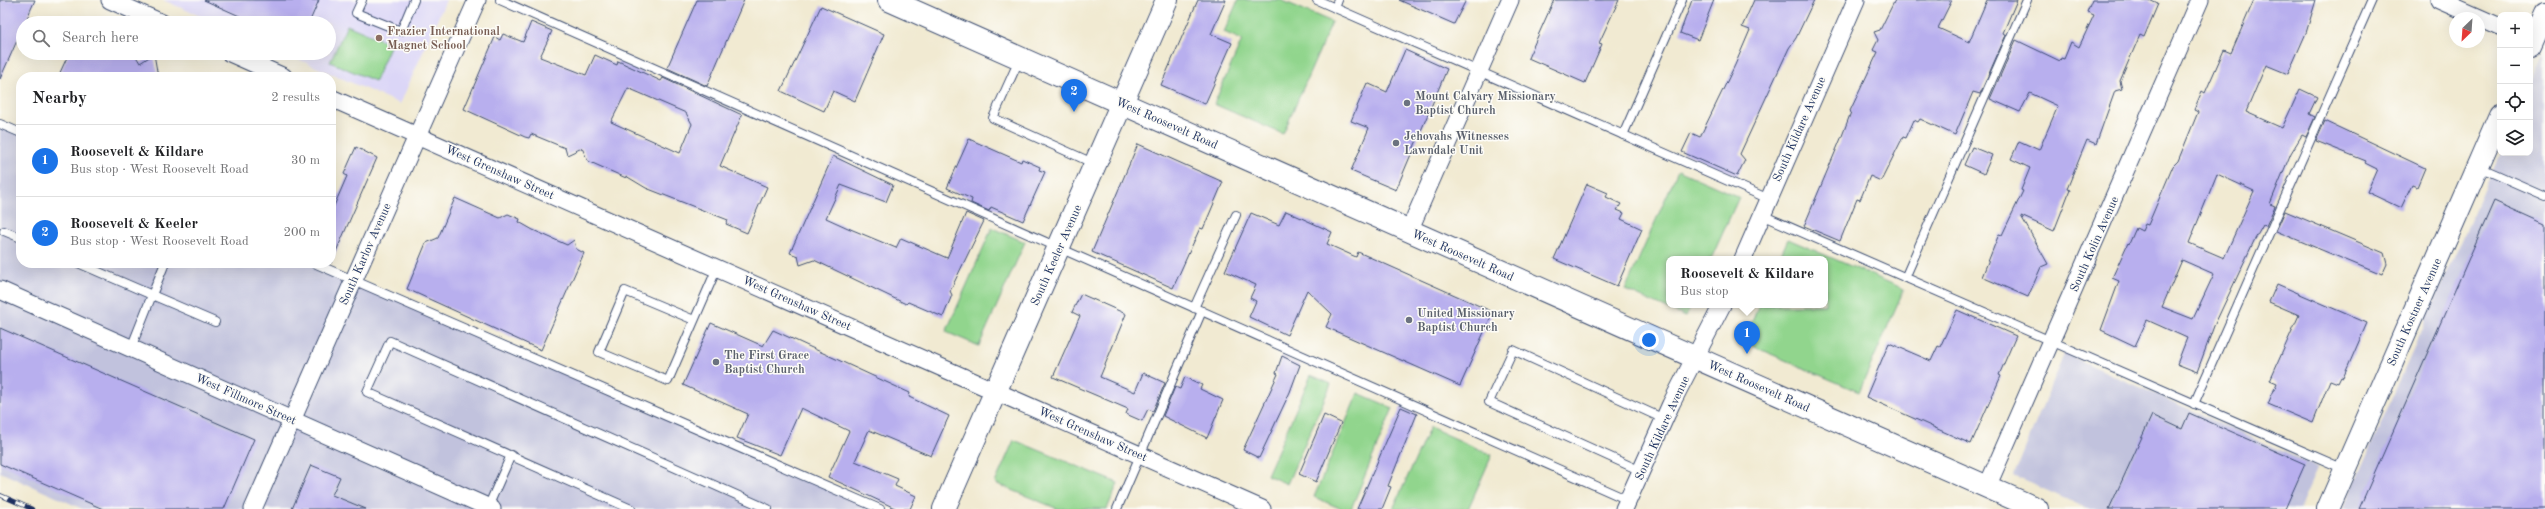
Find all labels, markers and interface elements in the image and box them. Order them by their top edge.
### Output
north arrow [2449,12,2485,48]
map controls [2497,12,2533,156]
button: + [2497,12,2533,48]
search box [16,16,336,60]
place label: Frazier International Magnet School [387,26,500,52]
icon: search [30,27,52,49]
text: Search here [62,31,139,46]
marker: Frazier International Magnet School [374,33,384,43]
button: − [2497,48,2533,84]
street label: South Kildare Avenue [1771,75,1829,184]
pin: 2 [1061,79,1087,112]
button: locate [2497,84,2533,120]
text: Nearby [32,90,87,107]
text: 2 results [271,91,320,104]
place label: Mount Calvary Missionary Baptist Church [1415,91,1556,117]
street label: West Roosevelt Road [1114,96,1219,152]
marker: Mount Calvary Missionary Baptist Church [1402,98,1412,108]
button: layers [2497,120,2533,156]
place label: Jehovahs Witnesses Lawndale Unit [1404,131,1509,157]
marker: Jehovahs Witnesses Lawndale Unit [1391,138,1401,148]
street label: West Grenshaw Street [444,144,556,202]
text: Roosevelt & Kildare [70,145,204,160]
text: 1 [41,154,49,167]
text: 30 m [291,154,320,167]
text: Bus stop · West Roosevelt Road [70,163,249,176]
street label: South Kolin Avenue [2068,194,2122,294]
street label: South Karlov Avenue [338,201,394,307]
street label: South Keeler Avenue [1029,203,1085,308]
text: Roosevelt & Keeler [70,217,198,232]
text: 2 [41,226,49,239]
text: 200 m [283,226,320,239]
street label: West Roosevelt Road [1410,228,1515,284]
text: Bus stop · West Roosevelt Road [70,235,249,248]
popup [1666,256,1828,308]
street label: South Kostner Avenue [2386,256,2444,368]
text: Roosevelt & Kildare [1680,267,1814,282]
street label: West Grenshaw Street [741,275,853,333]
text: Bus stop [1680,285,1729,298]
place label: United Missionary Baptist Church [1417,308,1515,334]
marker: United Missionary Baptist Church [1404,315,1414,325]
pin: 1 [1734,321,1760,354]
your location [1639,330,1659,350]
place label: The First Grace Baptist Church [724,350,810,376]
marker: The First Grace Baptist Church [711,357,721,367]
street label: West Roosevelt Road [1706,359,1811,415]
street label: West Fillmore Street [193,372,298,428]
street label: South Kildare Avenue [1633,374,1693,482]
street label: West Grenshaw Street [1037,406,1149,464]

